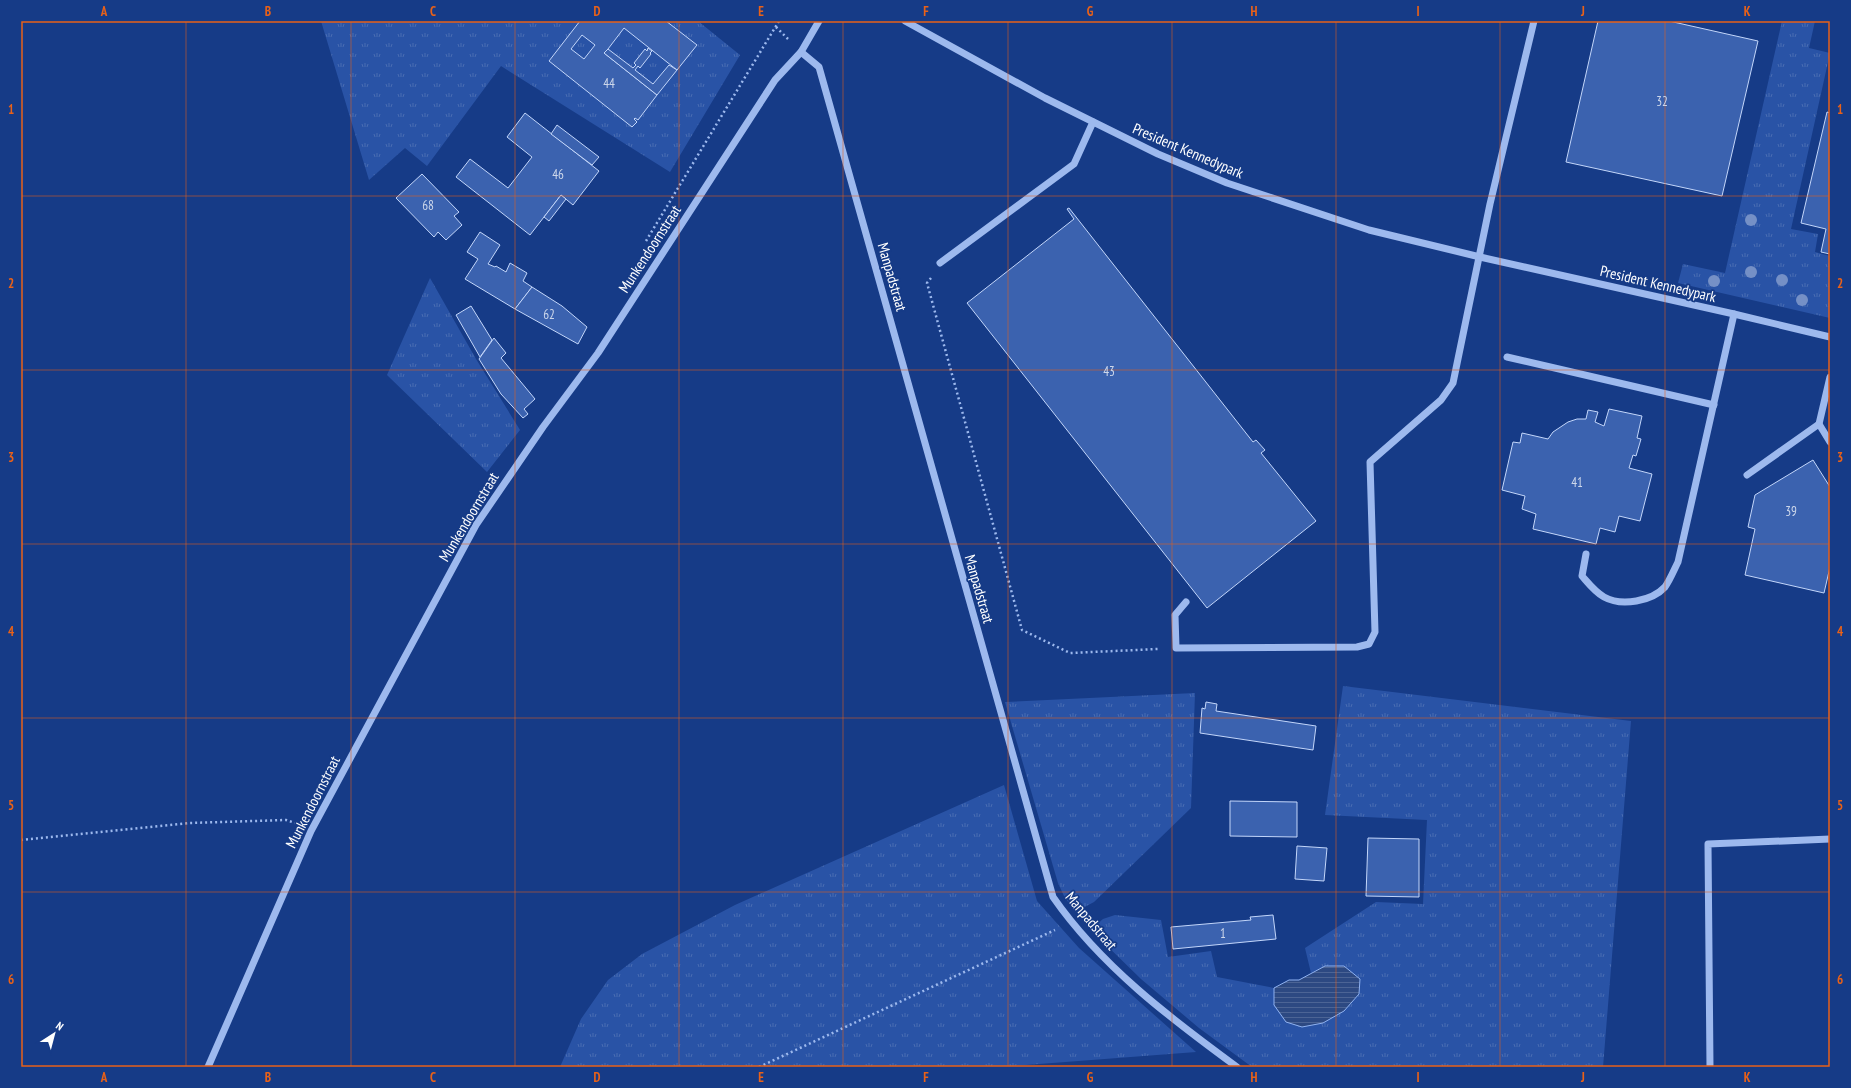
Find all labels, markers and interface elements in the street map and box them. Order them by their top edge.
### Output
text: A [100,3,108,20]
text: B [265,3,271,20]
text: C [430,3,436,20]
text: D [594,3,601,20]
text: E [758,3,764,20]
text: F [923,3,929,20]
text: G [1087,3,1094,20]
text: H [1251,3,1258,20]
text: I [1416,3,1420,20]
text: J [1580,3,1585,20]
text: K [1744,3,1751,20]
house number: 44 [603,75,615,92]
house number: 32 [1656,93,1668,110]
text: 1 [8,101,14,118]
text: 1 [1837,101,1843,118]
street label: President Kennedypark [1130,119,1247,183]
house number: 46 [552,166,564,183]
house number: 68 [422,197,434,214]
street label: Munkendoornstraat [614,201,685,296]
street label: Manpadstraat [874,240,911,313]
street label: President Kennedypark [1598,261,1718,306]
text: 2 [8,275,14,292]
text: 2 [1837,275,1843,292]
house number: 62 [543,306,555,323]
house number: 43 [1103,363,1115,380]
text: 3 [8,449,14,466]
text: 3 [1837,449,1843,466]
street label: Munkendoornstraat [434,469,503,565]
house number: 41 [1571,474,1583,491]
house number: 39 [1785,503,1797,520]
street label: Manpadstraat [961,552,998,625]
text: 4 [8,623,15,640]
text: 4 [1837,623,1844,640]
street label: Munkendoornstraat [281,753,344,851]
text: 5 [8,797,14,814]
text: 5 [1837,797,1843,814]
street label: Manpadstraat [1061,888,1121,954]
house number: 1 [1220,925,1226,942]
text: 6 [8,971,14,988]
text: 6 [1837,971,1843,988]
north arrow [34,1014,74,1054]
text: N [53,1018,66,1033]
text: A [100,1069,108,1086]
text: B [265,1069,271,1086]
text: C [430,1069,436,1086]
text: D [594,1069,601,1086]
text: E [758,1069,764,1086]
text: F [923,1069,929,1086]
text: G [1087,1069,1094,1086]
text: H [1251,1069,1258,1086]
text: I [1416,1069,1420,1086]
text: J [1580,1069,1585,1086]
text: K [1744,1069,1751,1086]

